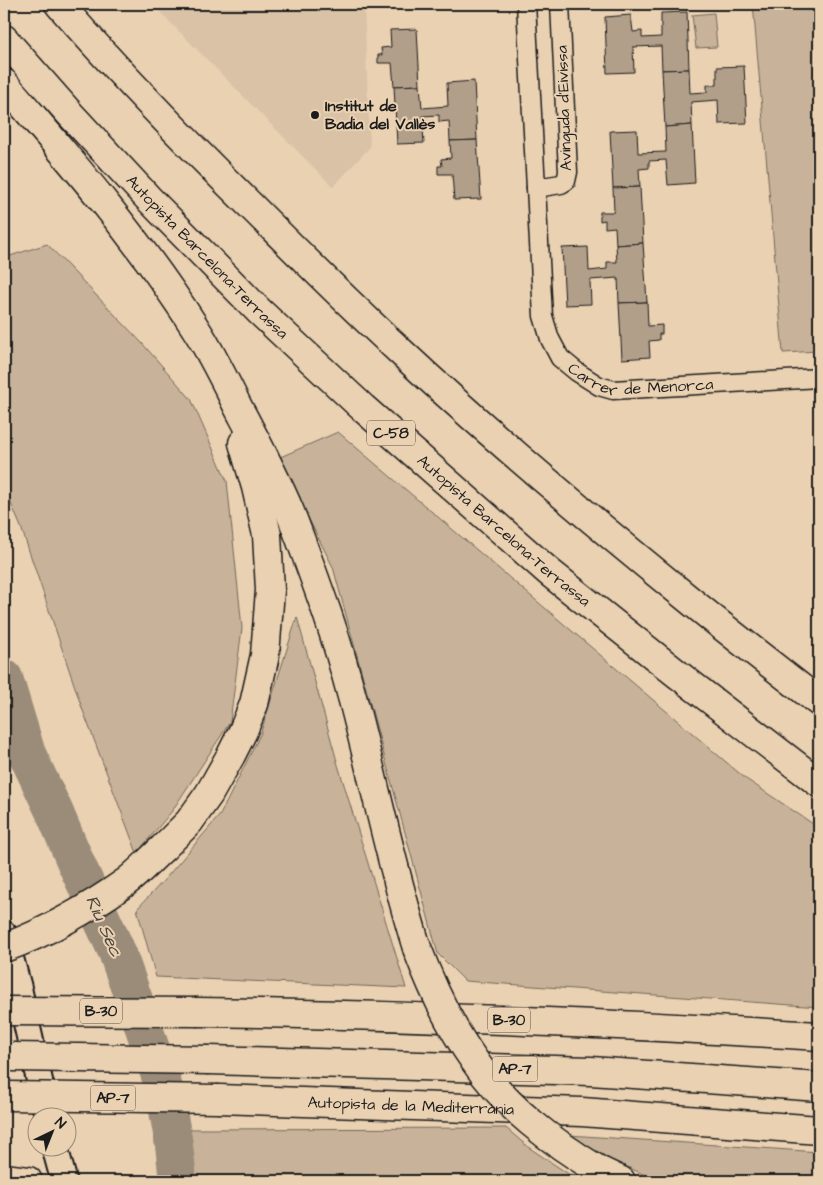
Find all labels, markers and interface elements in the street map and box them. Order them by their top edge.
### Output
street label: Avinguda d'Eivissa [551,45,578,171]
place label: Institut de Badia del Vallès [325,95,435,135]
marker: Institut de Badia del Vallès [309,109,321,121]
street label: Autopista Barcelona-Terrassa [121,170,293,344]
street label: Carrer de Menorca [563,358,714,401]
road number: C-58 [367,420,415,446]
street label: Autopista Barcelona-Terrassa [412,450,595,612]
water label: Riu Sec [79,891,129,961]
road number: B-30 [80,998,122,1024]
road number: B-30 [488,1008,530,1032]
road number: AP-7 [492,1056,538,1082]
road number: AP-7 [90,1086,136,1110]
street label: Autopista de la Mediterrània [307,1091,514,1121]
north arrow [28,1108,78,1158]
text: N [50,1113,70,1134]

